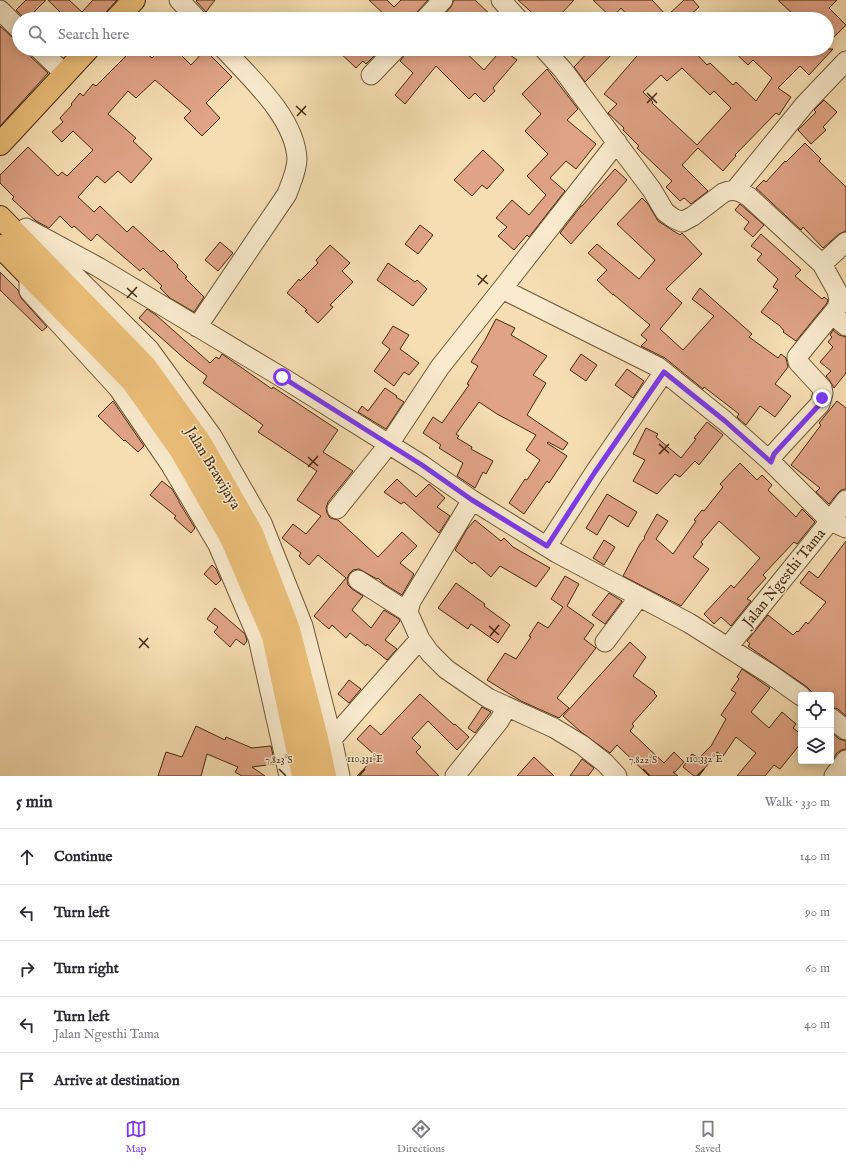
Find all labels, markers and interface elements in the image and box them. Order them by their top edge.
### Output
search box [12,12,834,56]
icon: search [26,23,48,45]
text: Search here [58,25,129,44]
route start [273,368,291,386]
route end [813,389,831,407]
street label: Jalan Brawijaya [180,421,245,513]
street label: Jalan Ngesthi Tama [737,524,830,633]
map controls [798,692,834,764]
button: locate [798,692,834,728]
button: layers [798,728,834,764]
text: 110.331°E [347,753,383,766]
text: 110.332°E [686,753,722,766]
text: 7.823°S [265,754,293,767]
text: 7.822°S [629,754,657,767]
text: 5 min [16,792,53,813]
text: Walk · 330 m [765,794,830,811]
icon: ahead [16,846,38,868]
text: Continue [54,847,112,866]
text: 140 m [800,848,830,865]
icon: left [16,902,38,924]
text: Turn left [54,903,110,922]
text: 90 m [805,904,830,921]
icon: right [16,958,38,980]
text: Turn right [54,959,119,978]
text: 60 m [805,960,830,977]
text: Turn left [54,1007,110,1026]
icon: left [16,1014,38,1036]
text: 40 m [804,1016,830,1033]
text: Jalan Ngesthi Tama [54,1026,159,1043]
icon: arrive [16,1070,38,1092]
text: Arrive at destination [54,1071,180,1090]
tab: Map [125,1118,147,1156]
tab: Directions [397,1118,445,1156]
tab: Saved [695,1118,721,1156]

